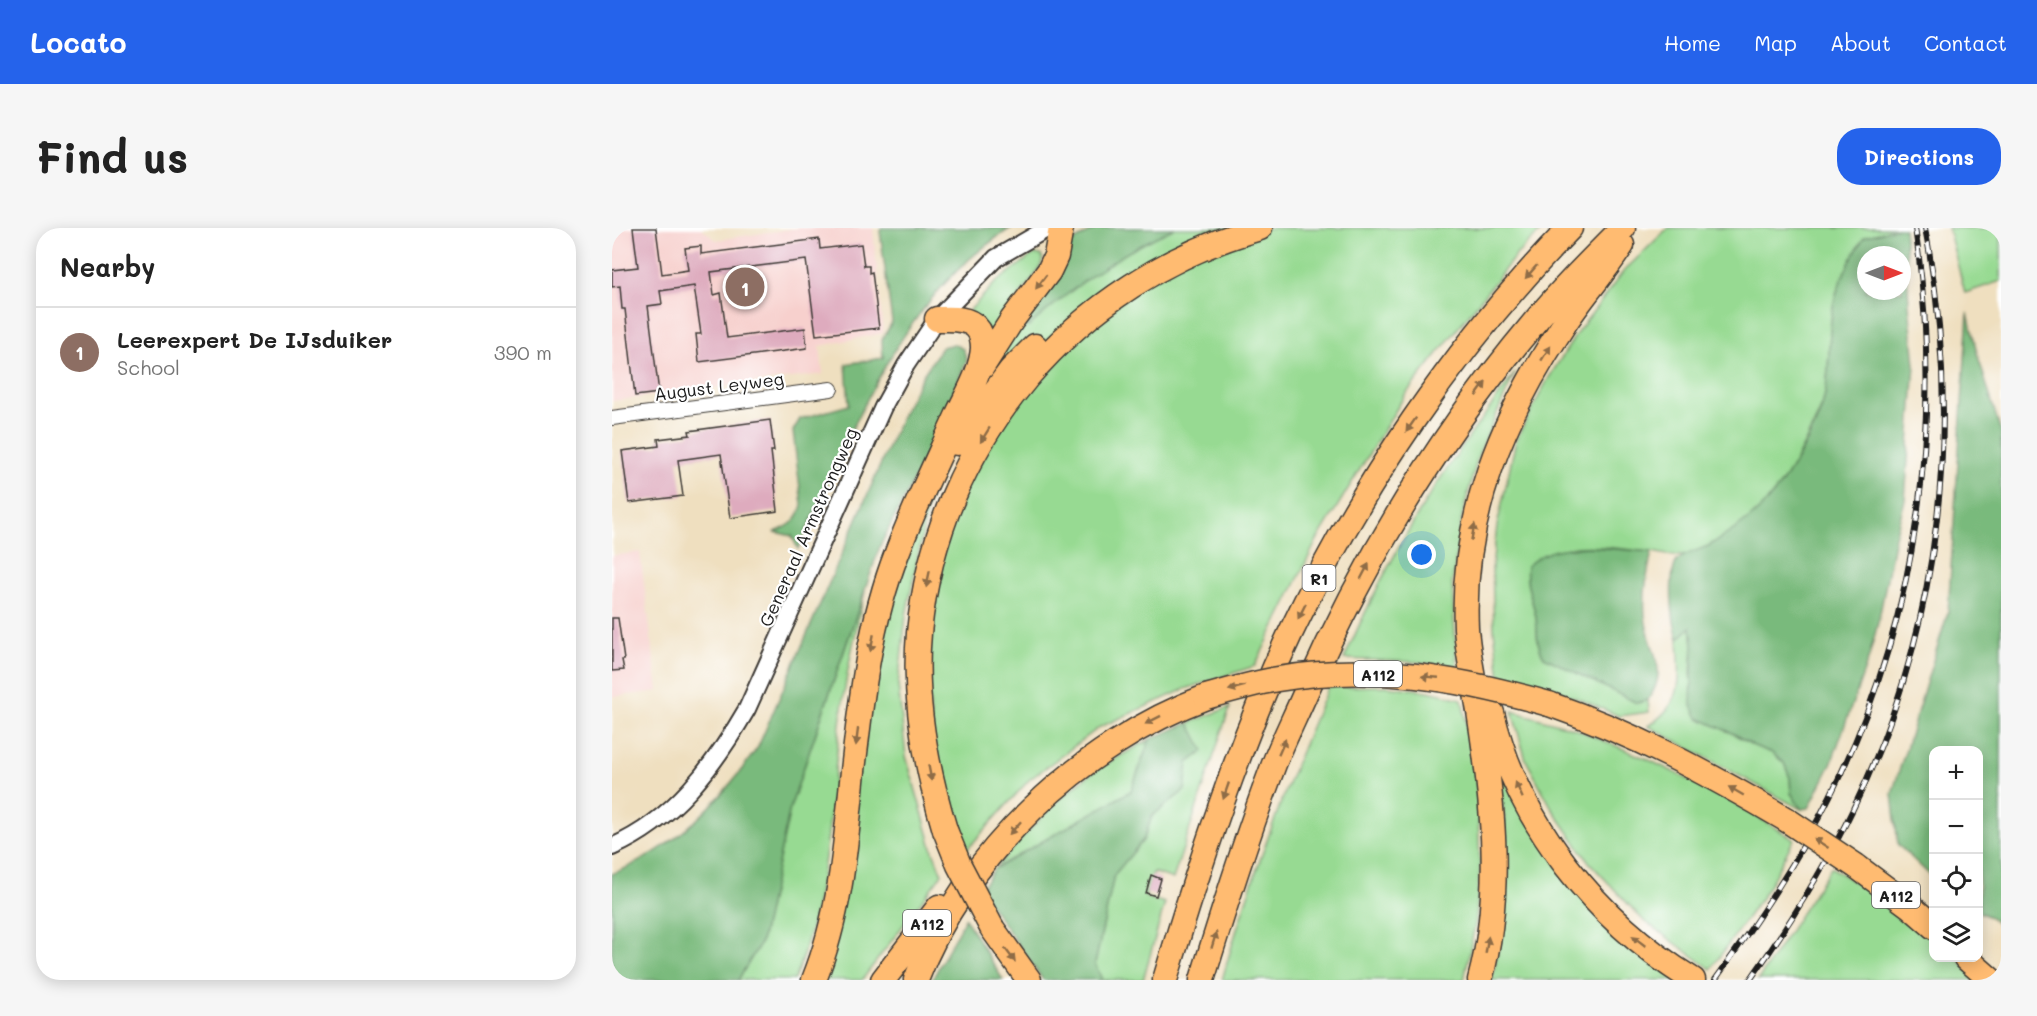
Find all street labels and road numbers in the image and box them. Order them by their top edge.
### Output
street label: August Leyweg [653,366,785,406]
street label: Generaal Armstrongweg [753,424,863,630]
road number: R1 [1302,565,1336,591]
road number: A112 [1354,661,1402,687]
road number: A112 [1872,882,1920,908]
road number: A112 [903,910,951,936]

